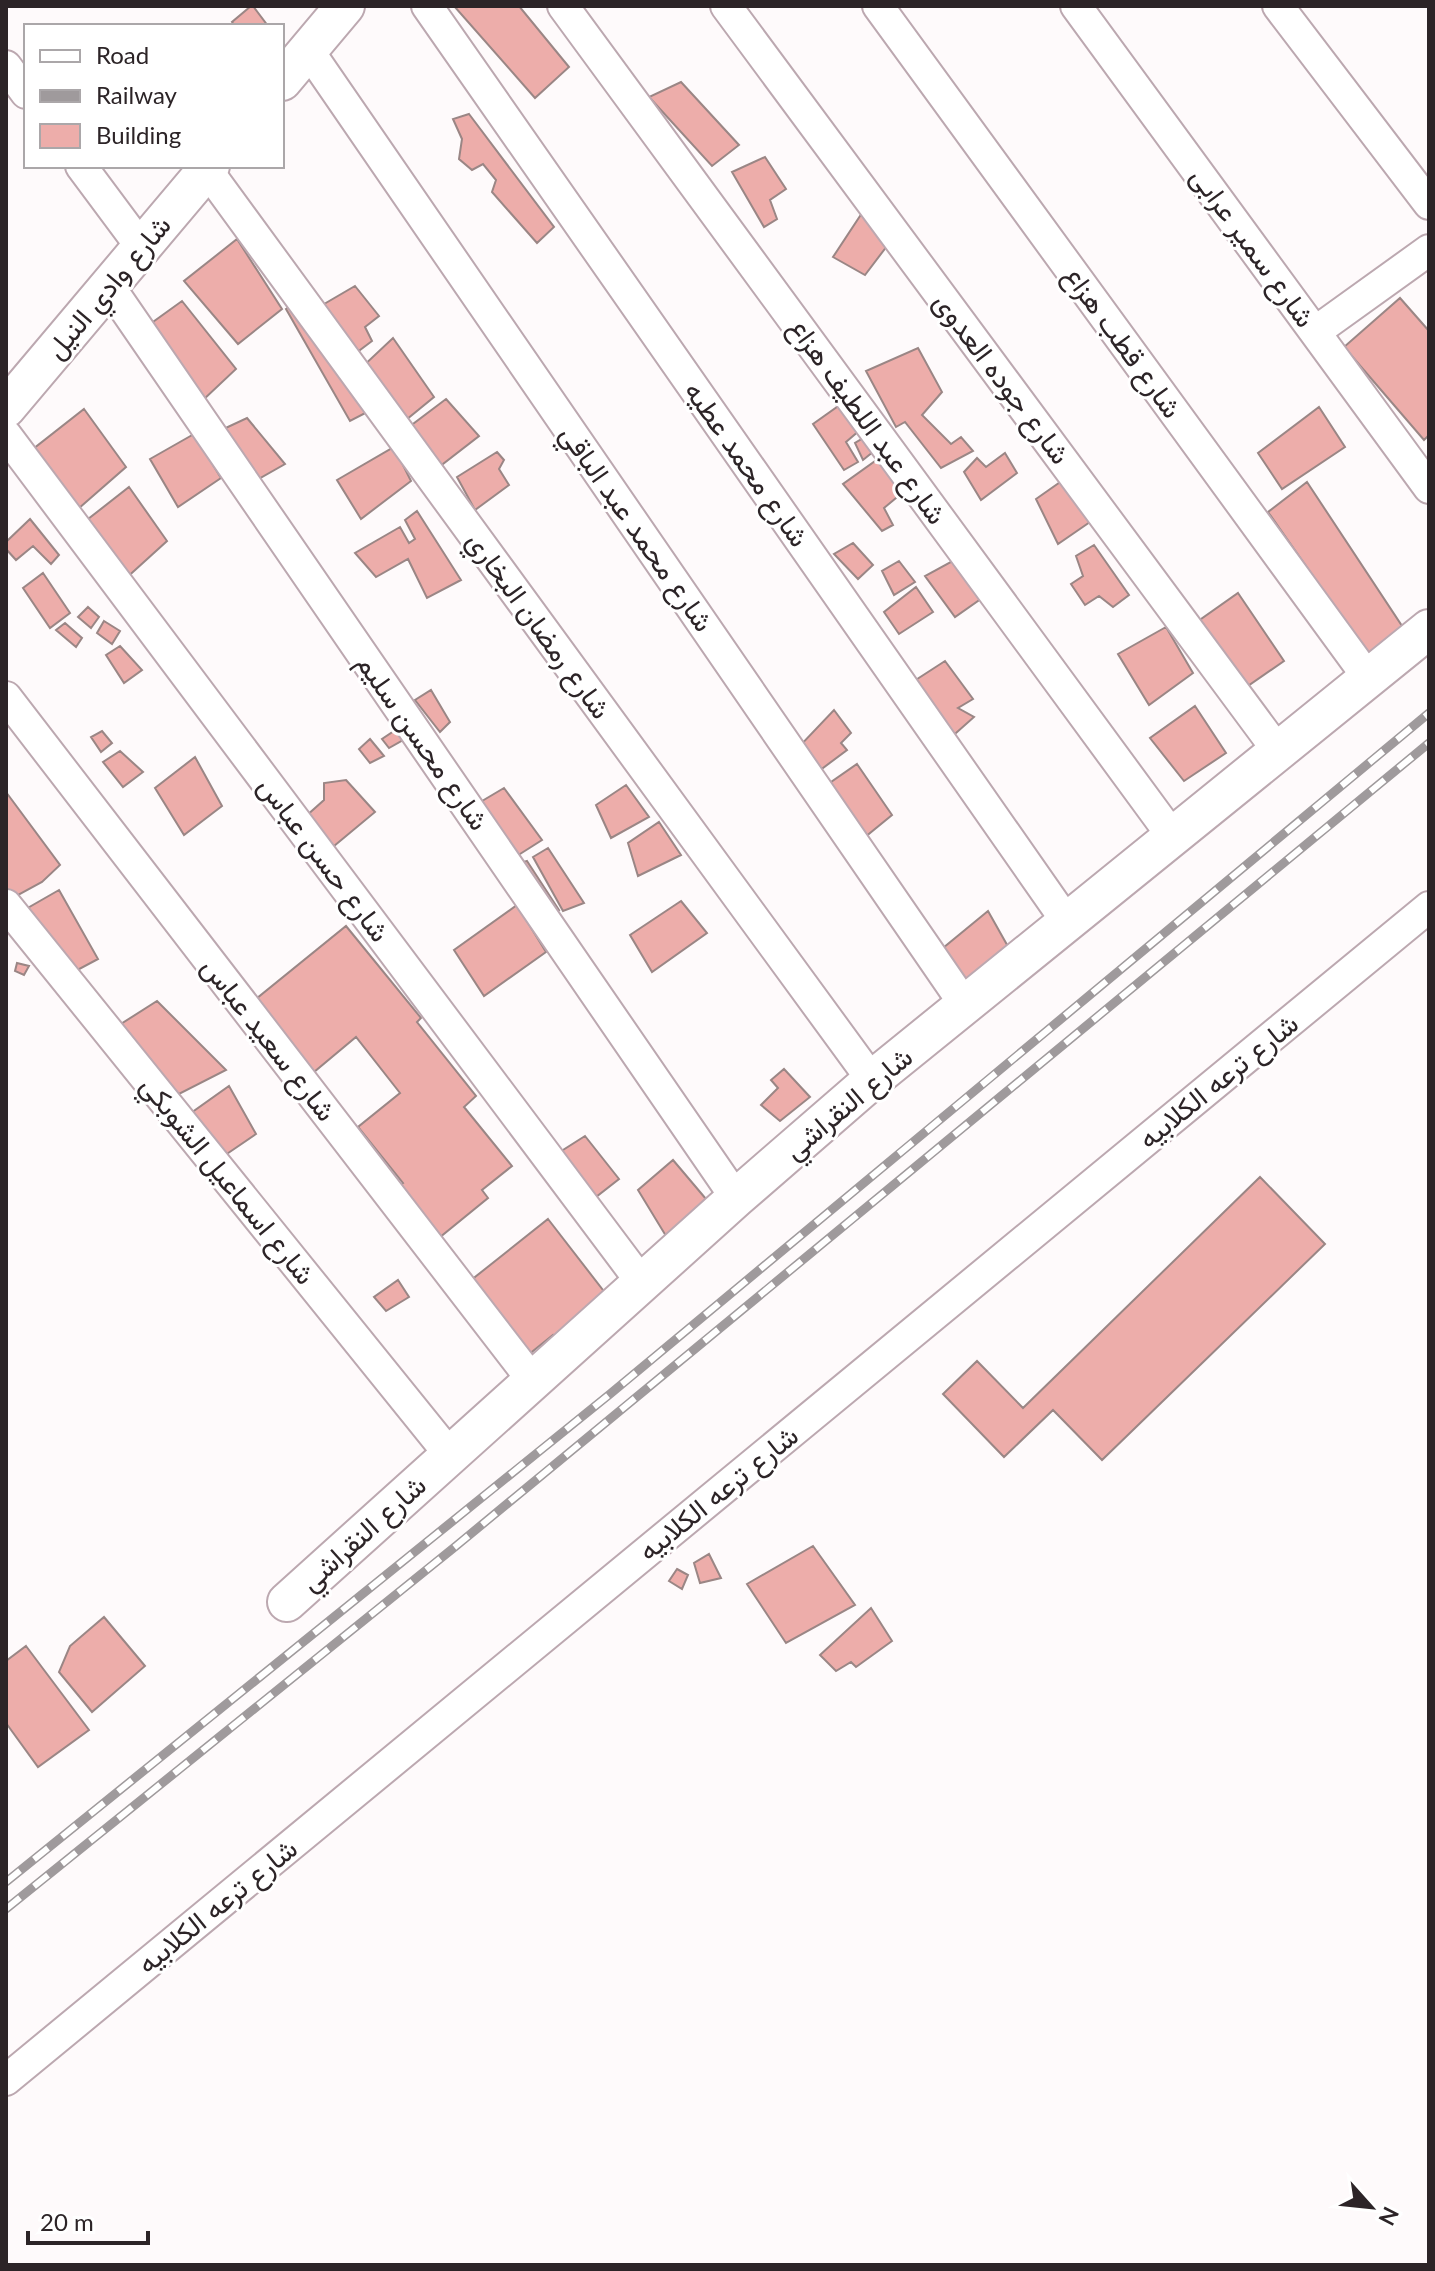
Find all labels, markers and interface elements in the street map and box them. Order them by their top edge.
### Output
legend [24,24,284,168]
text: Road [96,40,149,69]
text: Railway [96,80,178,109]
text: Building [96,120,181,149]
street label: شارع سمير عرابى [1182,160,1323,335]
street label: شارع وادي النيل [37,208,182,369]
street label: شارع قطب هزاع [1055,259,1190,426]
street label: شارع جوده العدوى [925,285,1078,472]
street label: شارع عبد اللطيف هزاع [780,311,955,532]
street label: شارع محمد عطيه [676,374,817,554]
street label: شارع محمد عبد الباقي [548,418,722,641]
street label: شارع رمضان البخاري [455,524,619,729]
street label: شارع محسن سليم [348,647,497,838]
street label: شارع حسن عباس [249,769,398,949]
street label: شارع سعيد عباس [193,950,344,1129]
street label: شارع ترعه الكلابيه [1131,1005,1306,1157]
street label: شارع النقراشي [776,1039,923,1171]
street label: شارع اسماعيل الشوبكي [129,1068,323,1295]
street label: شارع ترعه الكلابيه [631,1417,806,1569]
street label: شارع النقراشي [293,1467,437,1603]
street label: شارع ترعه الكلابيه [130,1830,305,1982]
north arrow [1331,2167,1411,2247]
scale bar [28,2195,148,2245]
text: N [1373,2203,1405,2230]
text: 20 m [40,2207,94,2236]

